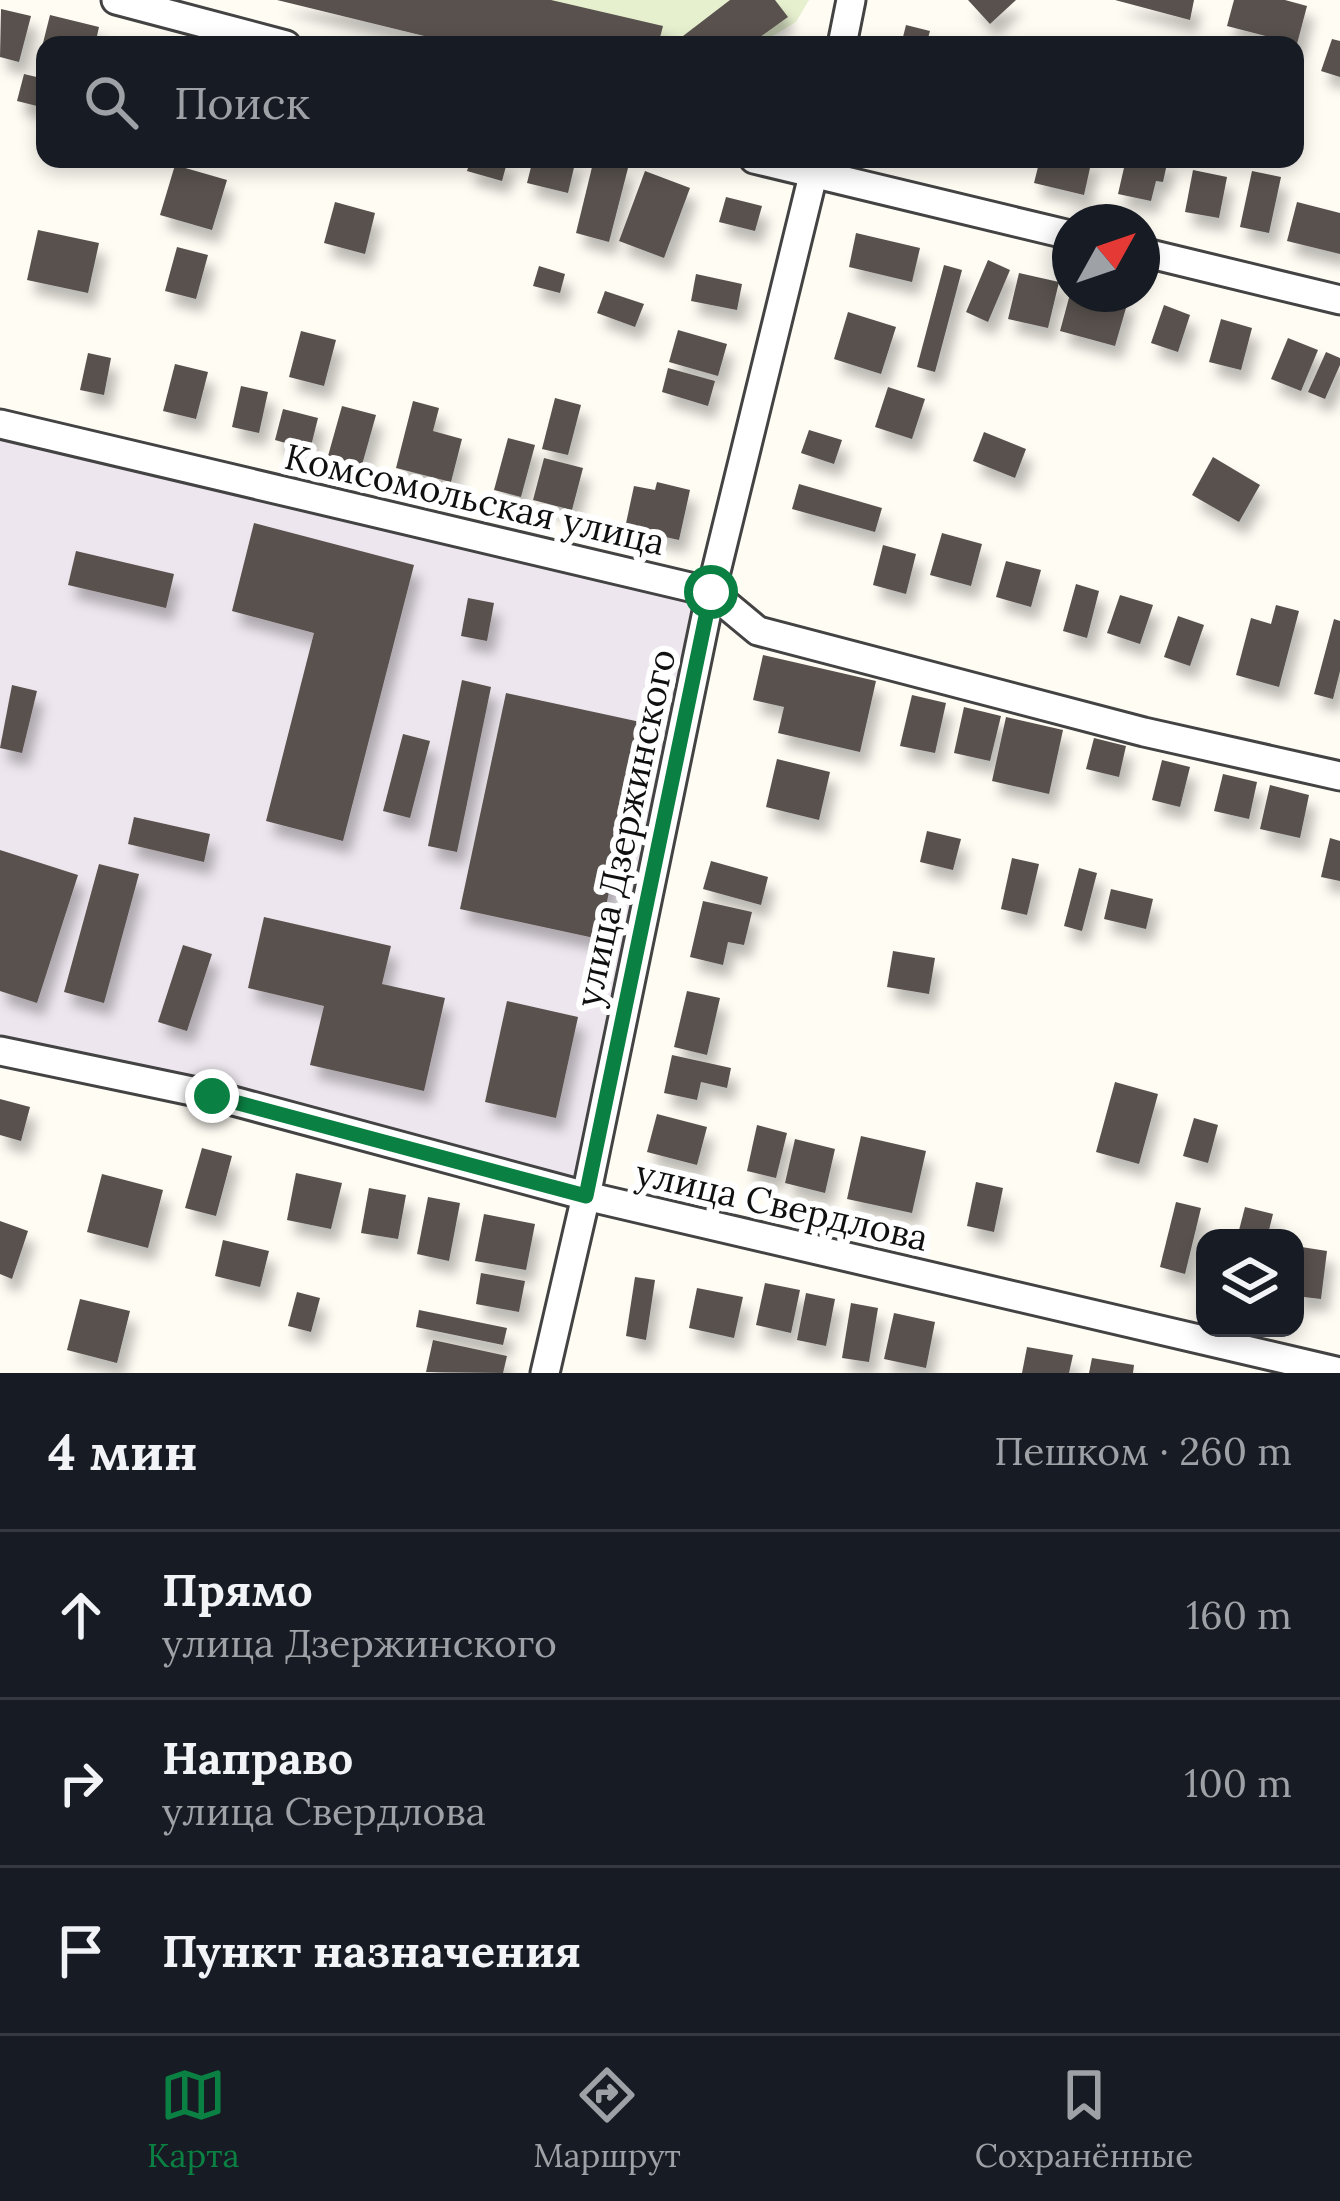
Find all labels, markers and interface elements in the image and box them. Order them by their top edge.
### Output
search box [36,36,1304,168]
icon: search [78,69,144,135]
text: Поиск [174,74,310,131]
north arrow [1052,204,1160,312]
street label: Комсомольская улица [281,433,669,565]
route start [684,565,738,619]
street label: улица Дзержинского [565,645,685,1011]
route end [185,1069,239,1123]
street label: улица Свердлова [631,1149,933,1261]
map controls [1196,1229,1304,1337]
button: layers [1196,1229,1304,1337]
text: 4 мин [48,1419,198,1484]
text: Пешком · 260 m [994,1426,1292,1476]
text: Прямо [162,1561,313,1618]
icon: ahead [48,1582,114,1648]
text: 160 m [1186,1590,1292,1640]
text: улица Дзержинского [162,1618,557,1668]
text: Направо [162,1729,353,1786]
icon: right [48,1750,114,1816]
text: 100 m [1184,1758,1292,1808]
text: улица Свердлова [162,1786,486,1836]
icon: arrive [48,1918,114,1984]
text: Пункт назначения [162,1922,581,1979]
tab: Карта [147,2062,240,2176]
tab: Маршрут [533,2062,681,2176]
tab: Сохранённые [975,2062,1193,2176]

